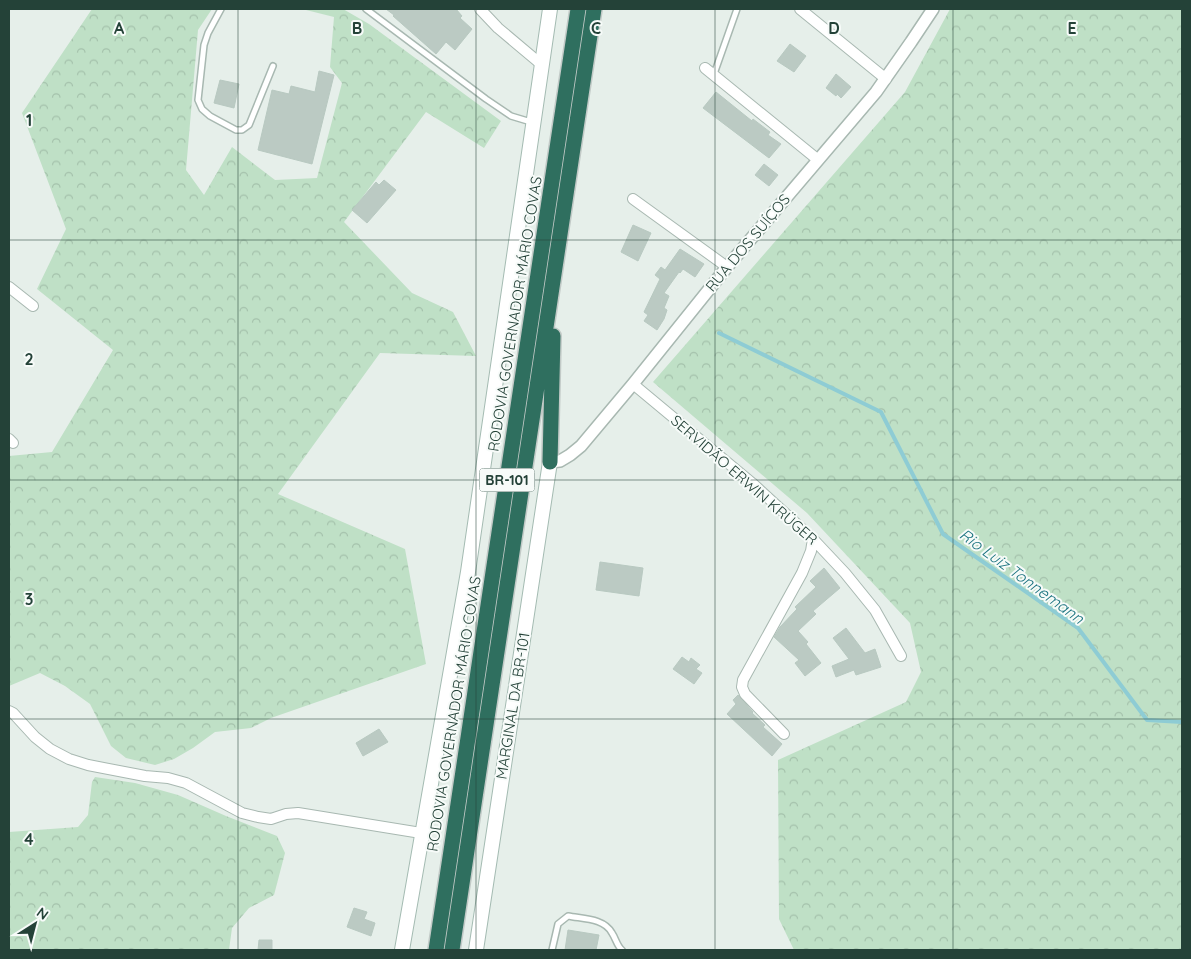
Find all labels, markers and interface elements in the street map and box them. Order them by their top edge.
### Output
text: A [114,18,125,38]
text: B [352,18,362,38]
text: C [591,18,601,38]
text: D [828,18,840,38]
text: E [1067,18,1077,38]
text: 1 [26,110,32,130]
street label: RODOVIA GOVERNADOR MÁRIO COVAS [483,175,546,453]
street label: RUA DOS SUÍÇOS [701,190,794,295]
text: 2 [24,349,34,369]
street label: SERVIDÃO ERWIN KRÜGER [667,411,822,549]
road number: BR-101 [480,468,534,492]
water label: Rio Luiz Tonnemann [956,524,1089,628]
street label: RODOVIA GOVERNADOR MÁRIO COVAS [422,575,485,853]
text: 3 [25,589,33,609]
street label: MARGINAL DA BR-101 [492,631,533,781]
text: 4 [24,829,34,849]
north arrow [10,899,60,949]
text: N [33,903,52,924]

